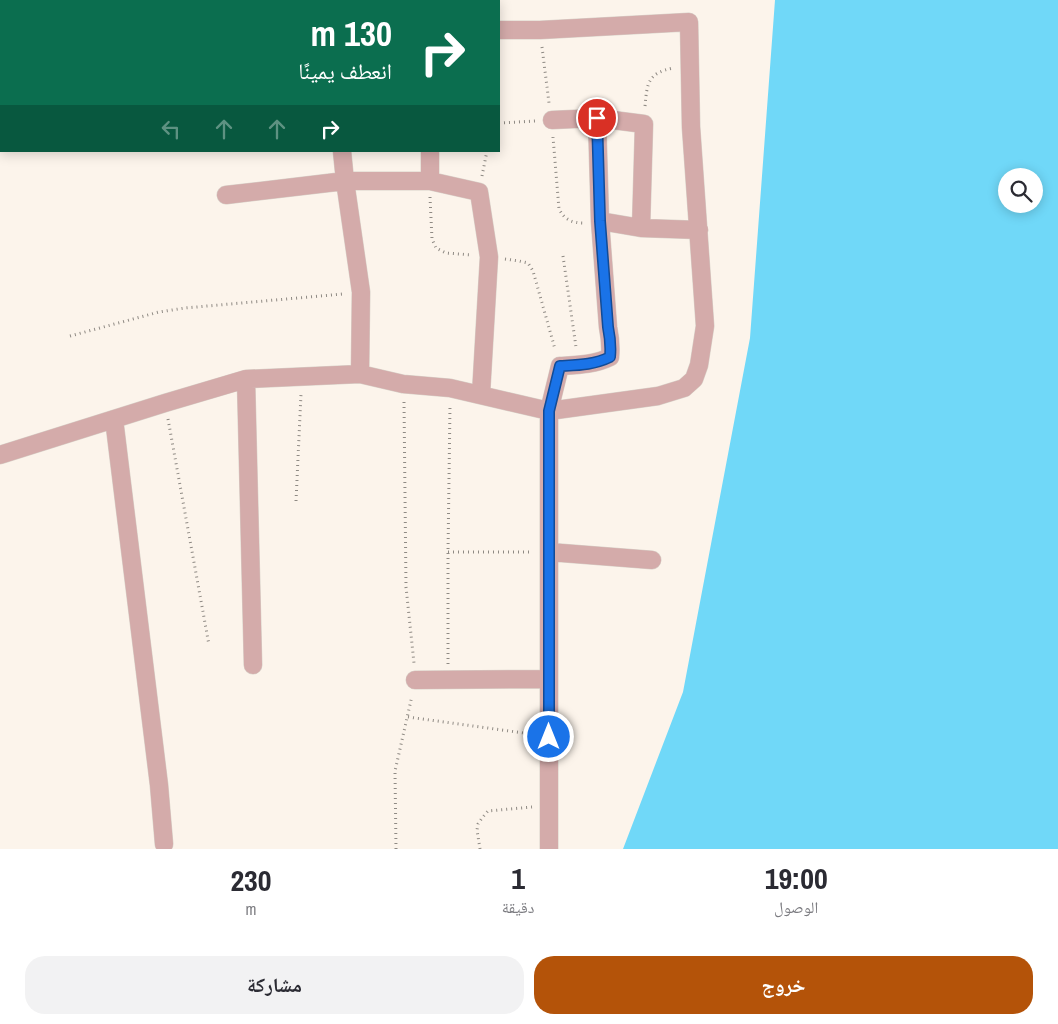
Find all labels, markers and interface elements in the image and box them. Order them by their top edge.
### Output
text: 130 m [311,10,392,57]
icon: right [410,20,475,85]
text: انعطف يمينًا [298,56,392,86]
pin [576,97,618,139]
icon: arrive [583,104,611,132]
icon: left [157,115,185,143]
icon: ahead [210,115,238,143]
icon: ahead [263,115,291,143]
icon: right [316,115,344,143]
map controls [998,168,1043,213]
button: search [998,168,1043,213]
position arrow [522,710,574,762]
text: 1 [511,858,525,898]
text: 19:00 [765,858,828,898]
text: 230 [230,860,271,900]
text: دقيقة [502,896,534,918]
text: الوصول [774,896,818,918]
text: m [245,898,256,920]
button: مشاركة [25,956,524,1014]
button: خروج [534,956,1033,1014]

